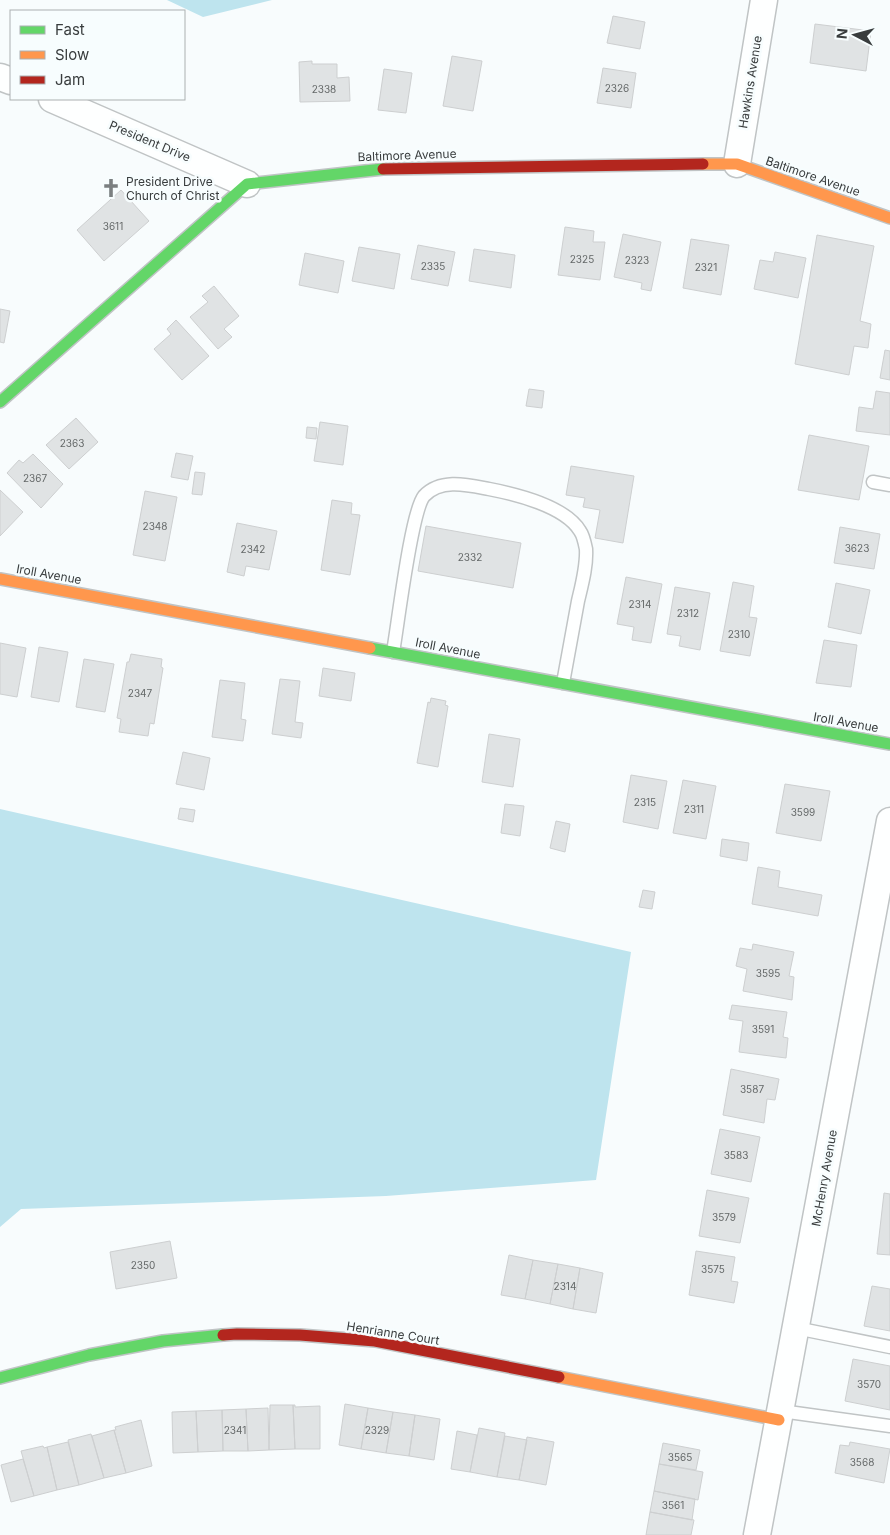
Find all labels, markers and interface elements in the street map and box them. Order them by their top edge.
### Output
legend [10,10,185,100]
north arrow [830,10,880,60]
text: Fast [55,20,85,39]
text: N [833,27,851,40]
street label: Hawkins Avenue [735,34,765,130]
text: Slow [55,45,89,64]
text: Jam [55,70,85,89]
house number: 2326 [605,82,629,94]
house number: 2338 [312,83,336,95]
street label: President Drive [107,117,193,165]
street label: Baltimore Avenue [357,146,457,164]
street label: Baltimore Avenue [764,153,862,199]
place label: President Drive Church of Christ [126,174,219,203]
church icon: President Drive Church of Christ [100,177,122,199]
house number: 3611 [103,220,123,232]
house number: 2325 [570,253,594,265]
house number: 2323 [625,254,649,266]
house number: 2335 [421,260,445,272]
house number: 2321 [695,261,717,273]
house number: 2363 [60,437,84,449]
house number: 2367 [23,472,47,484]
house number: 2348 [143,520,167,532]
house number: 3623 [845,542,869,554]
house number: 2342 [241,543,265,555]
house number: 2332 [458,551,482,563]
street label: Iroll Avenue [15,561,83,587]
house number: 2314 [629,598,651,610]
house number: 2312 [677,607,699,619]
house number: 2310 [728,628,750,640]
street label: Iroll Avenue [414,634,482,662]
house number: 2347 [128,687,153,699]
street label: Iroll Avenue [812,709,880,735]
house number: 2315 [634,796,656,808]
house number: 2311 [684,803,704,815]
house number: 3599 [791,806,815,818]
house number: 3595 [756,967,780,979]
house number: 3591 [752,1023,774,1035]
house number: 3587 [740,1083,764,1095]
street label: McHenry Avenue [808,1129,840,1227]
house number: 3583 [724,1149,748,1161]
house number: 3579 [712,1211,736,1223]
house number: 2350 [131,1259,155,1271]
house number: 3575 [701,1263,725,1275]
house number: 2314 [554,1280,576,1292]
street label: Henrianne Court [346,1318,440,1348]
house number: 3570 [857,1378,881,1390]
house number: 2341 [224,1424,246,1436]
house number: 2329 [365,1424,389,1436]
house number: 3565 [668,1451,692,1463]
house number: 3568 [850,1456,874,1468]
house number: 3561 [662,1499,684,1511]

